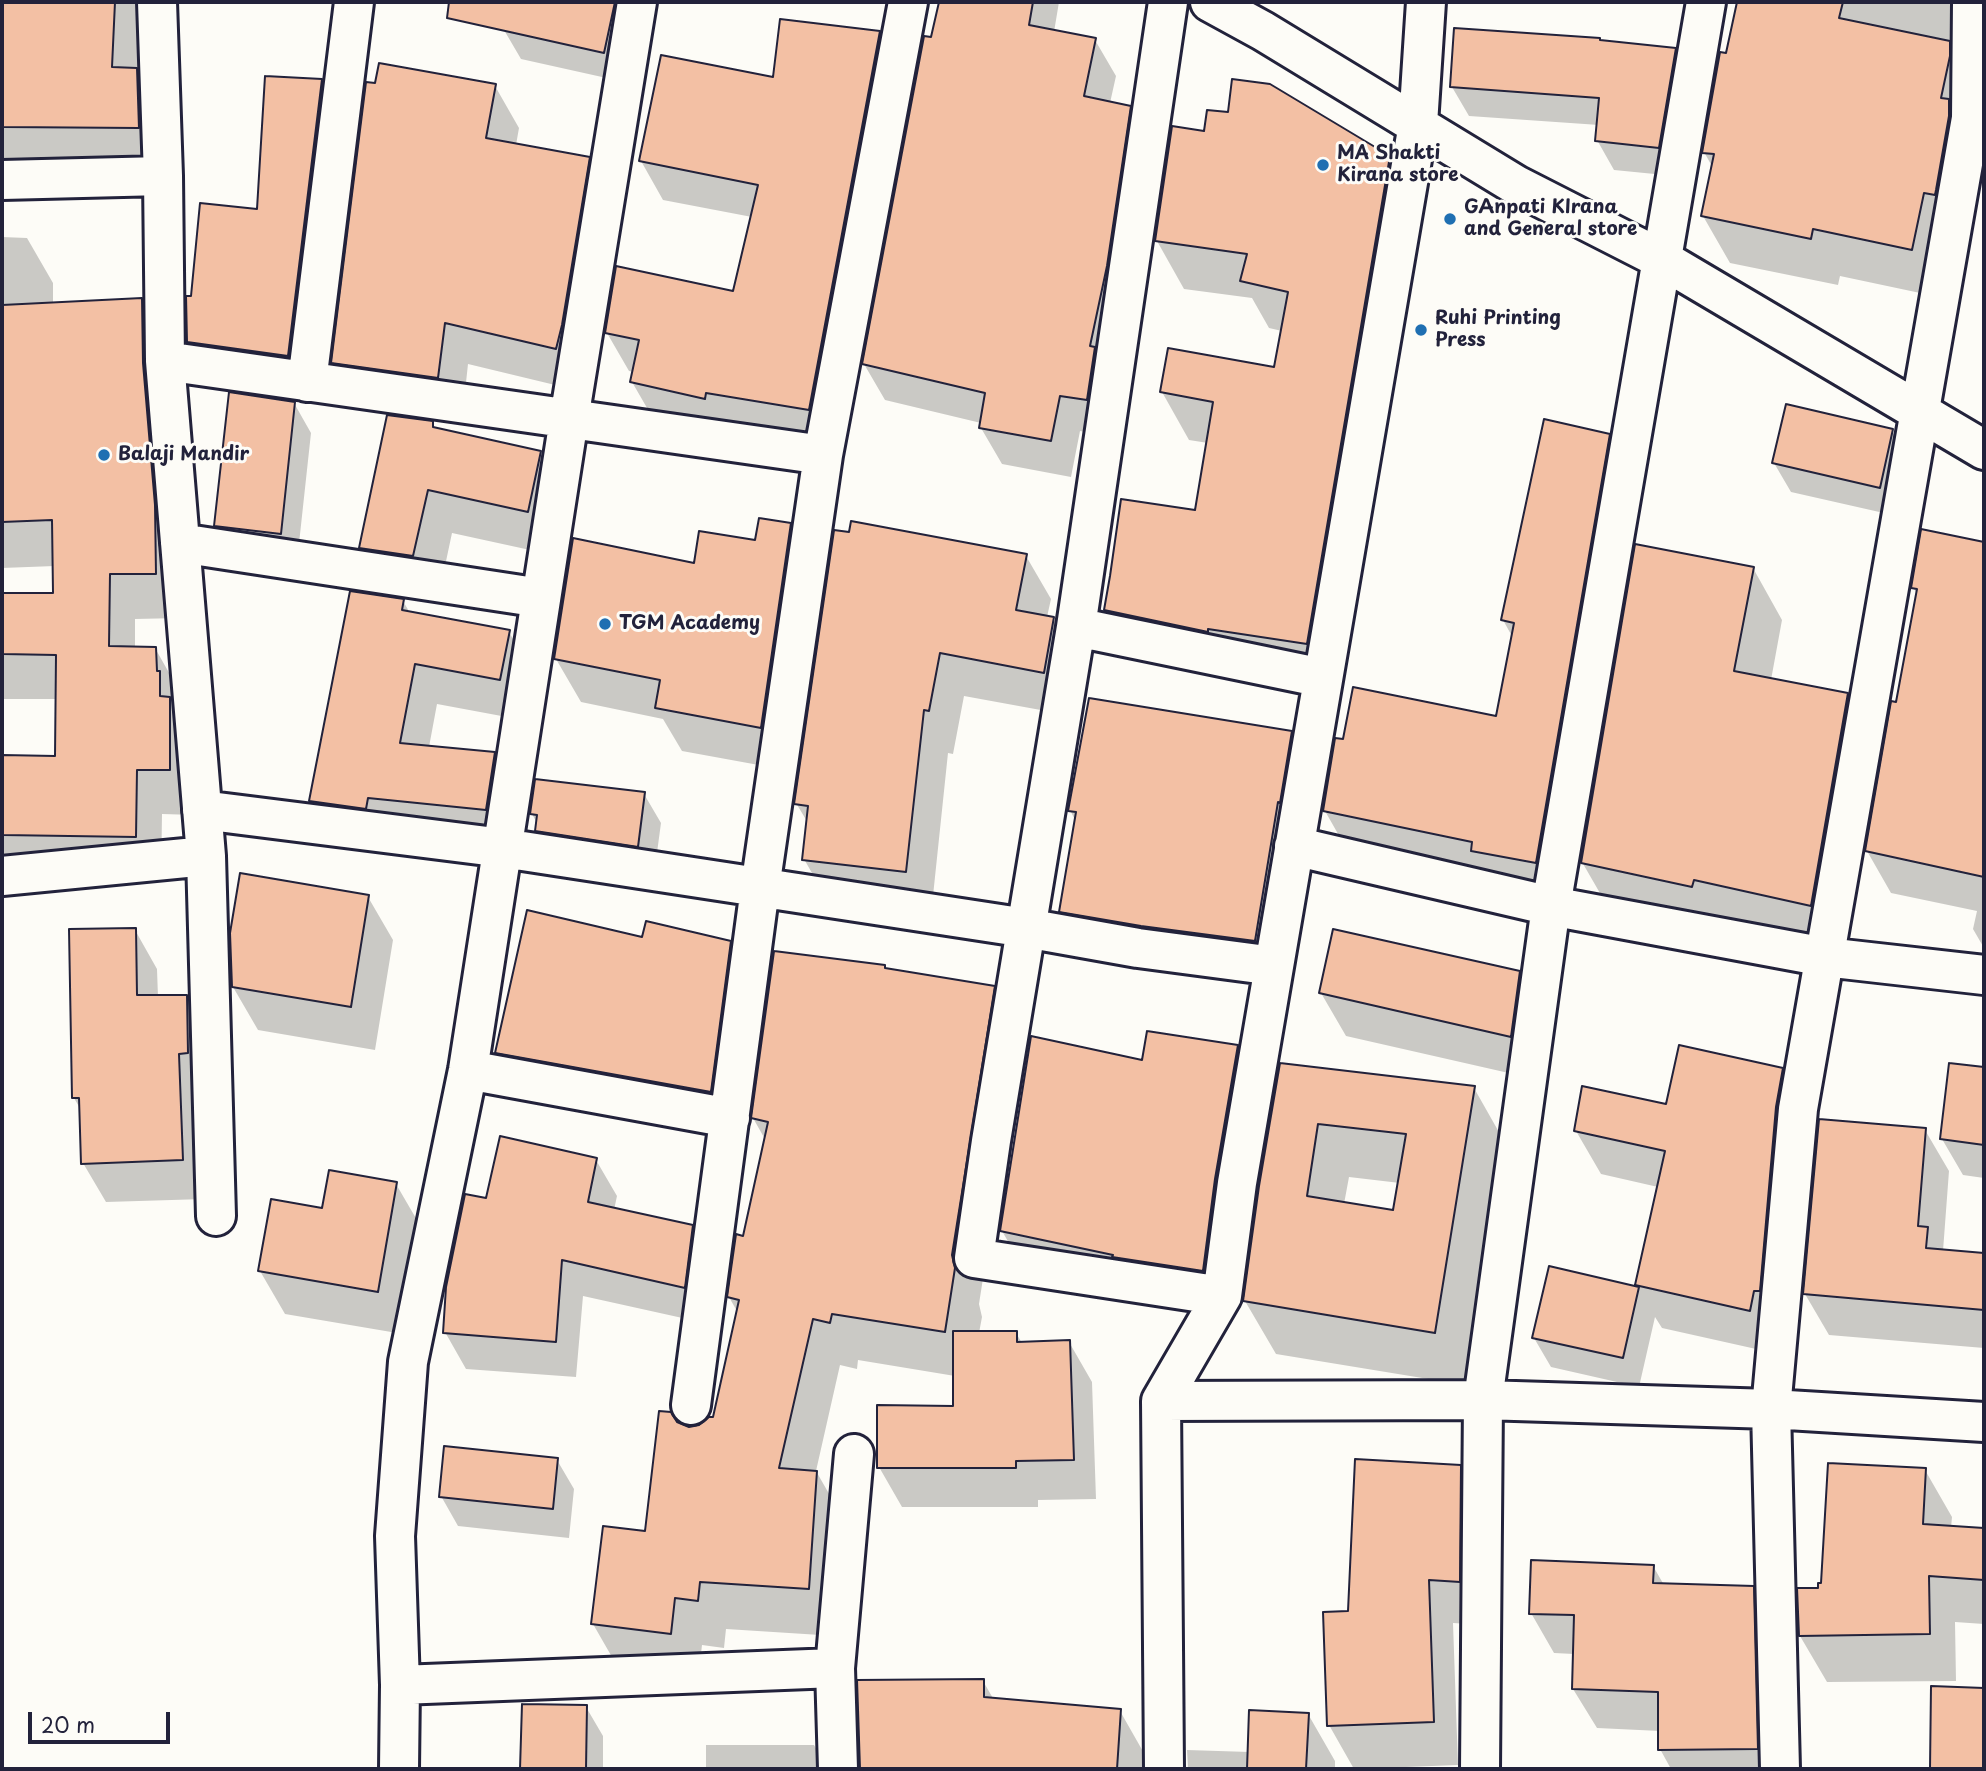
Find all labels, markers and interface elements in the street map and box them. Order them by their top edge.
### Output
place label: MA Shakti Kirana store [1337,143,1459,187]
marker: MA Shakti Kirana store [1315,157,1331,173]
place label: GAnpati KIrana and General store [1464,197,1637,241]
marker: GAnpati KIrana and General store [1442,211,1458,227]
place label: Ruhi Printing Press [1435,308,1561,352]
marker: Ruhi Printing Press [1413,322,1429,338]
place label: Balaji Mandir [118,444,249,466]
marker: Balaji Mandir [96,447,112,463]
place label: TGM Academy [619,613,760,635]
marker: TGM Academy [597,616,613,632]
scale bar [32,1698,173,1742]
text: 20 m [41,1708,95,1740]

